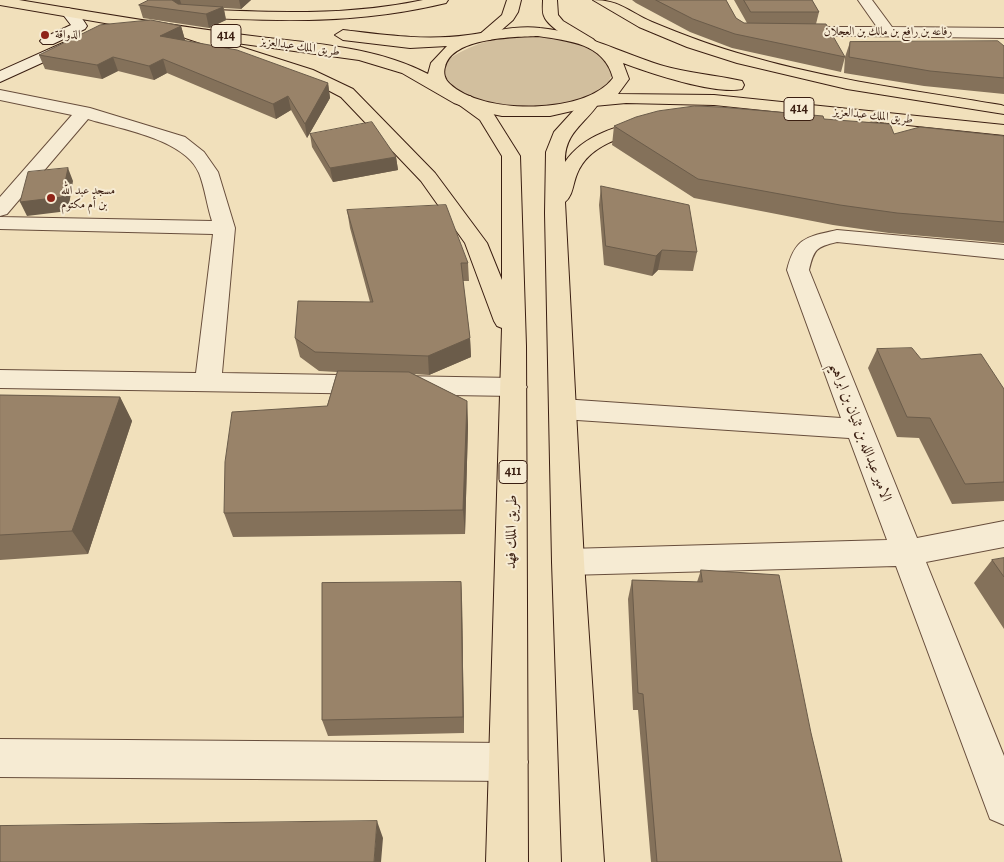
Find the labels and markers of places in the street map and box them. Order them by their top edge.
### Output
place label: الذواقة [55,28,81,42]
marker: الذواقة [39,29,51,41]
place label: مسجد عبد الله بن أم مكتوم [61,184,115,212]
marker: مسجد عبد الله بن أم مكتوم [45,192,57,204]

